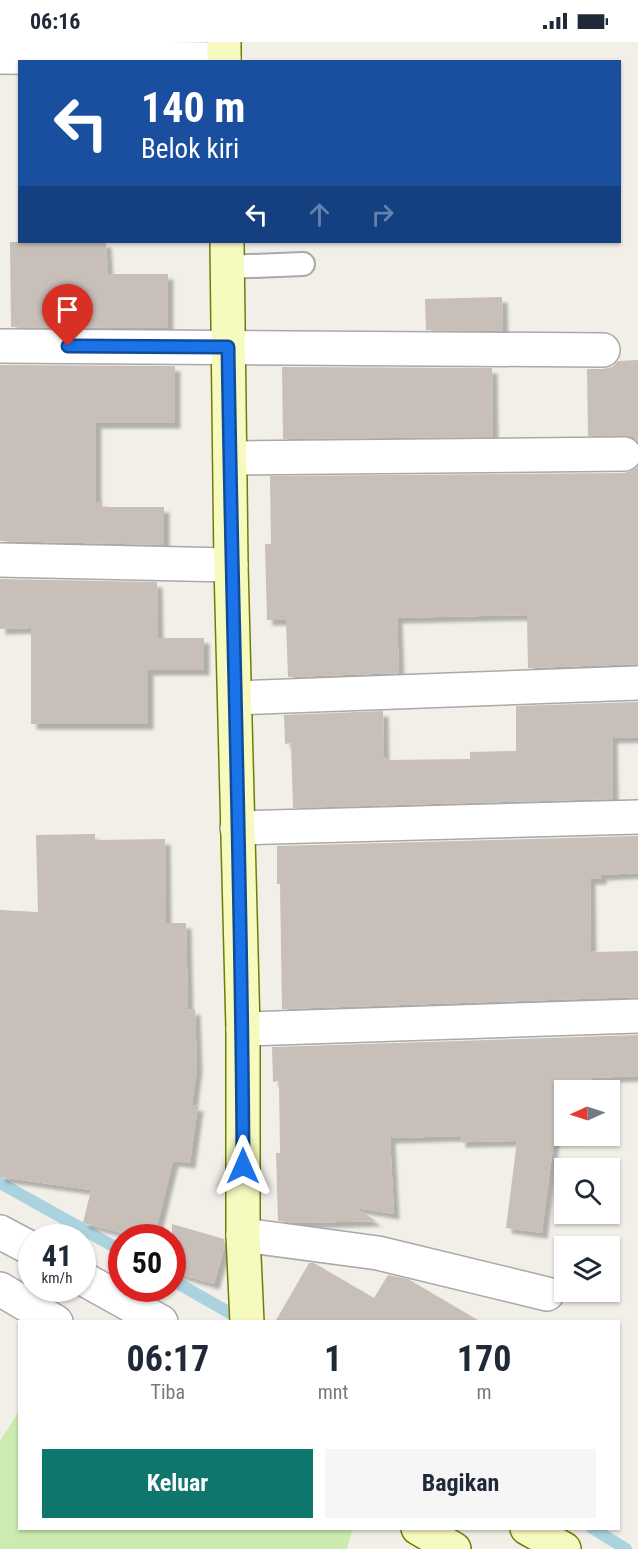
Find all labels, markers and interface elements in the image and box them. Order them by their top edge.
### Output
text: 06:16 [30,9,81,34]
text: 140 m [141,83,246,132]
icon: left [42,84,120,162]
text: Belok kiri [141,133,239,165]
icon: left [240,198,273,231]
icon: ahead [303,198,336,231]
icon: right [366,198,399,231]
pin [42,284,93,346]
icon: arrive [51,293,84,326]
north arrow [554,1080,620,1146]
map controls [554,1080,620,1302]
position arrow [211,1134,275,1198]
button: search [554,1158,620,1224]
speed limit sign: 50 [108,1224,186,1302]
button: layers [554,1236,620,1302]
text: 41 [42,1238,72,1273]
text: km/h [42,1269,72,1287]
text: 06:17 [127,1338,209,1380]
text: 1 [324,1338,342,1380]
text: 170 [457,1338,511,1380]
text: Tiba [151,1380,185,1404]
text: mnt [318,1380,348,1404]
text: m [477,1380,492,1404]
button: Keluar [42,1449,313,1518]
button: Bagikan [325,1449,596,1518]

